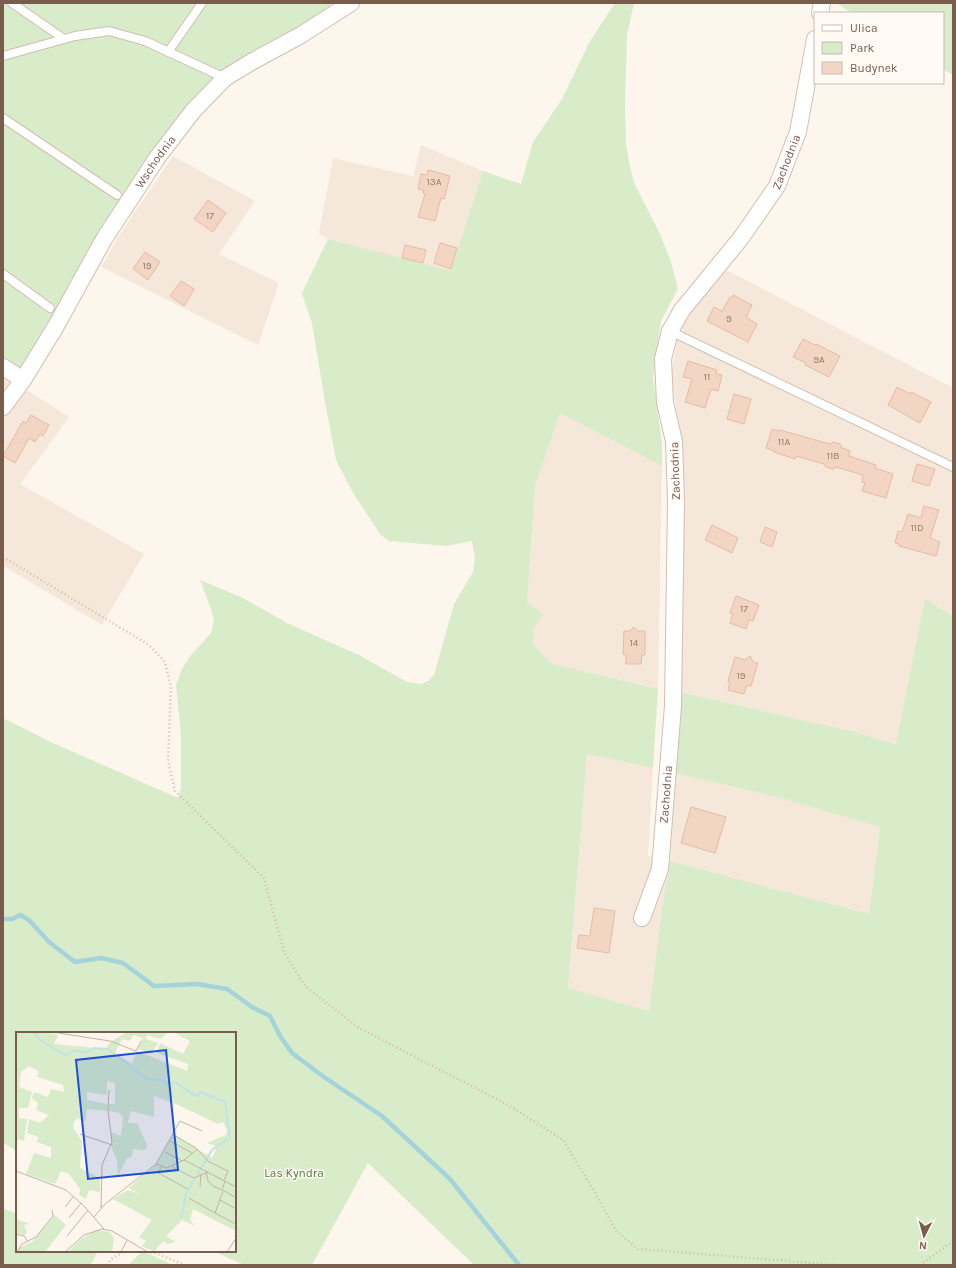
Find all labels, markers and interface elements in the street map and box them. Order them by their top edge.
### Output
legend [814,12,944,84]
text: Ulica [850,21,878,35]
text: Park [850,41,875,55]
text: Budynek [850,61,898,75]
street label: Zachodnia [769,132,803,192]
street label: Wschodnia [132,133,179,191]
house number: 13A [427,176,442,188]
house number: 17 [206,210,214,222]
house number: 19 [142,260,152,272]
house number: 9 [726,313,732,325]
house number: 9A [813,354,825,366]
house number: 11 [704,371,710,383]
house number: 11A [778,436,790,448]
street label: Zachodnia [667,442,683,500]
house number: 11B [827,450,839,462]
house number: 11D [910,522,924,534]
house number: 17 [740,603,748,615]
house number: 14 [630,637,639,649]
house number: 19 [736,670,746,682]
street label: Zachodnia [657,765,675,824]
inset map [16,1032,236,1252]
park label: Las Kyndra [264,1166,324,1180]
north arrow [904,1216,944,1256]
text: N [918,1239,928,1252]

